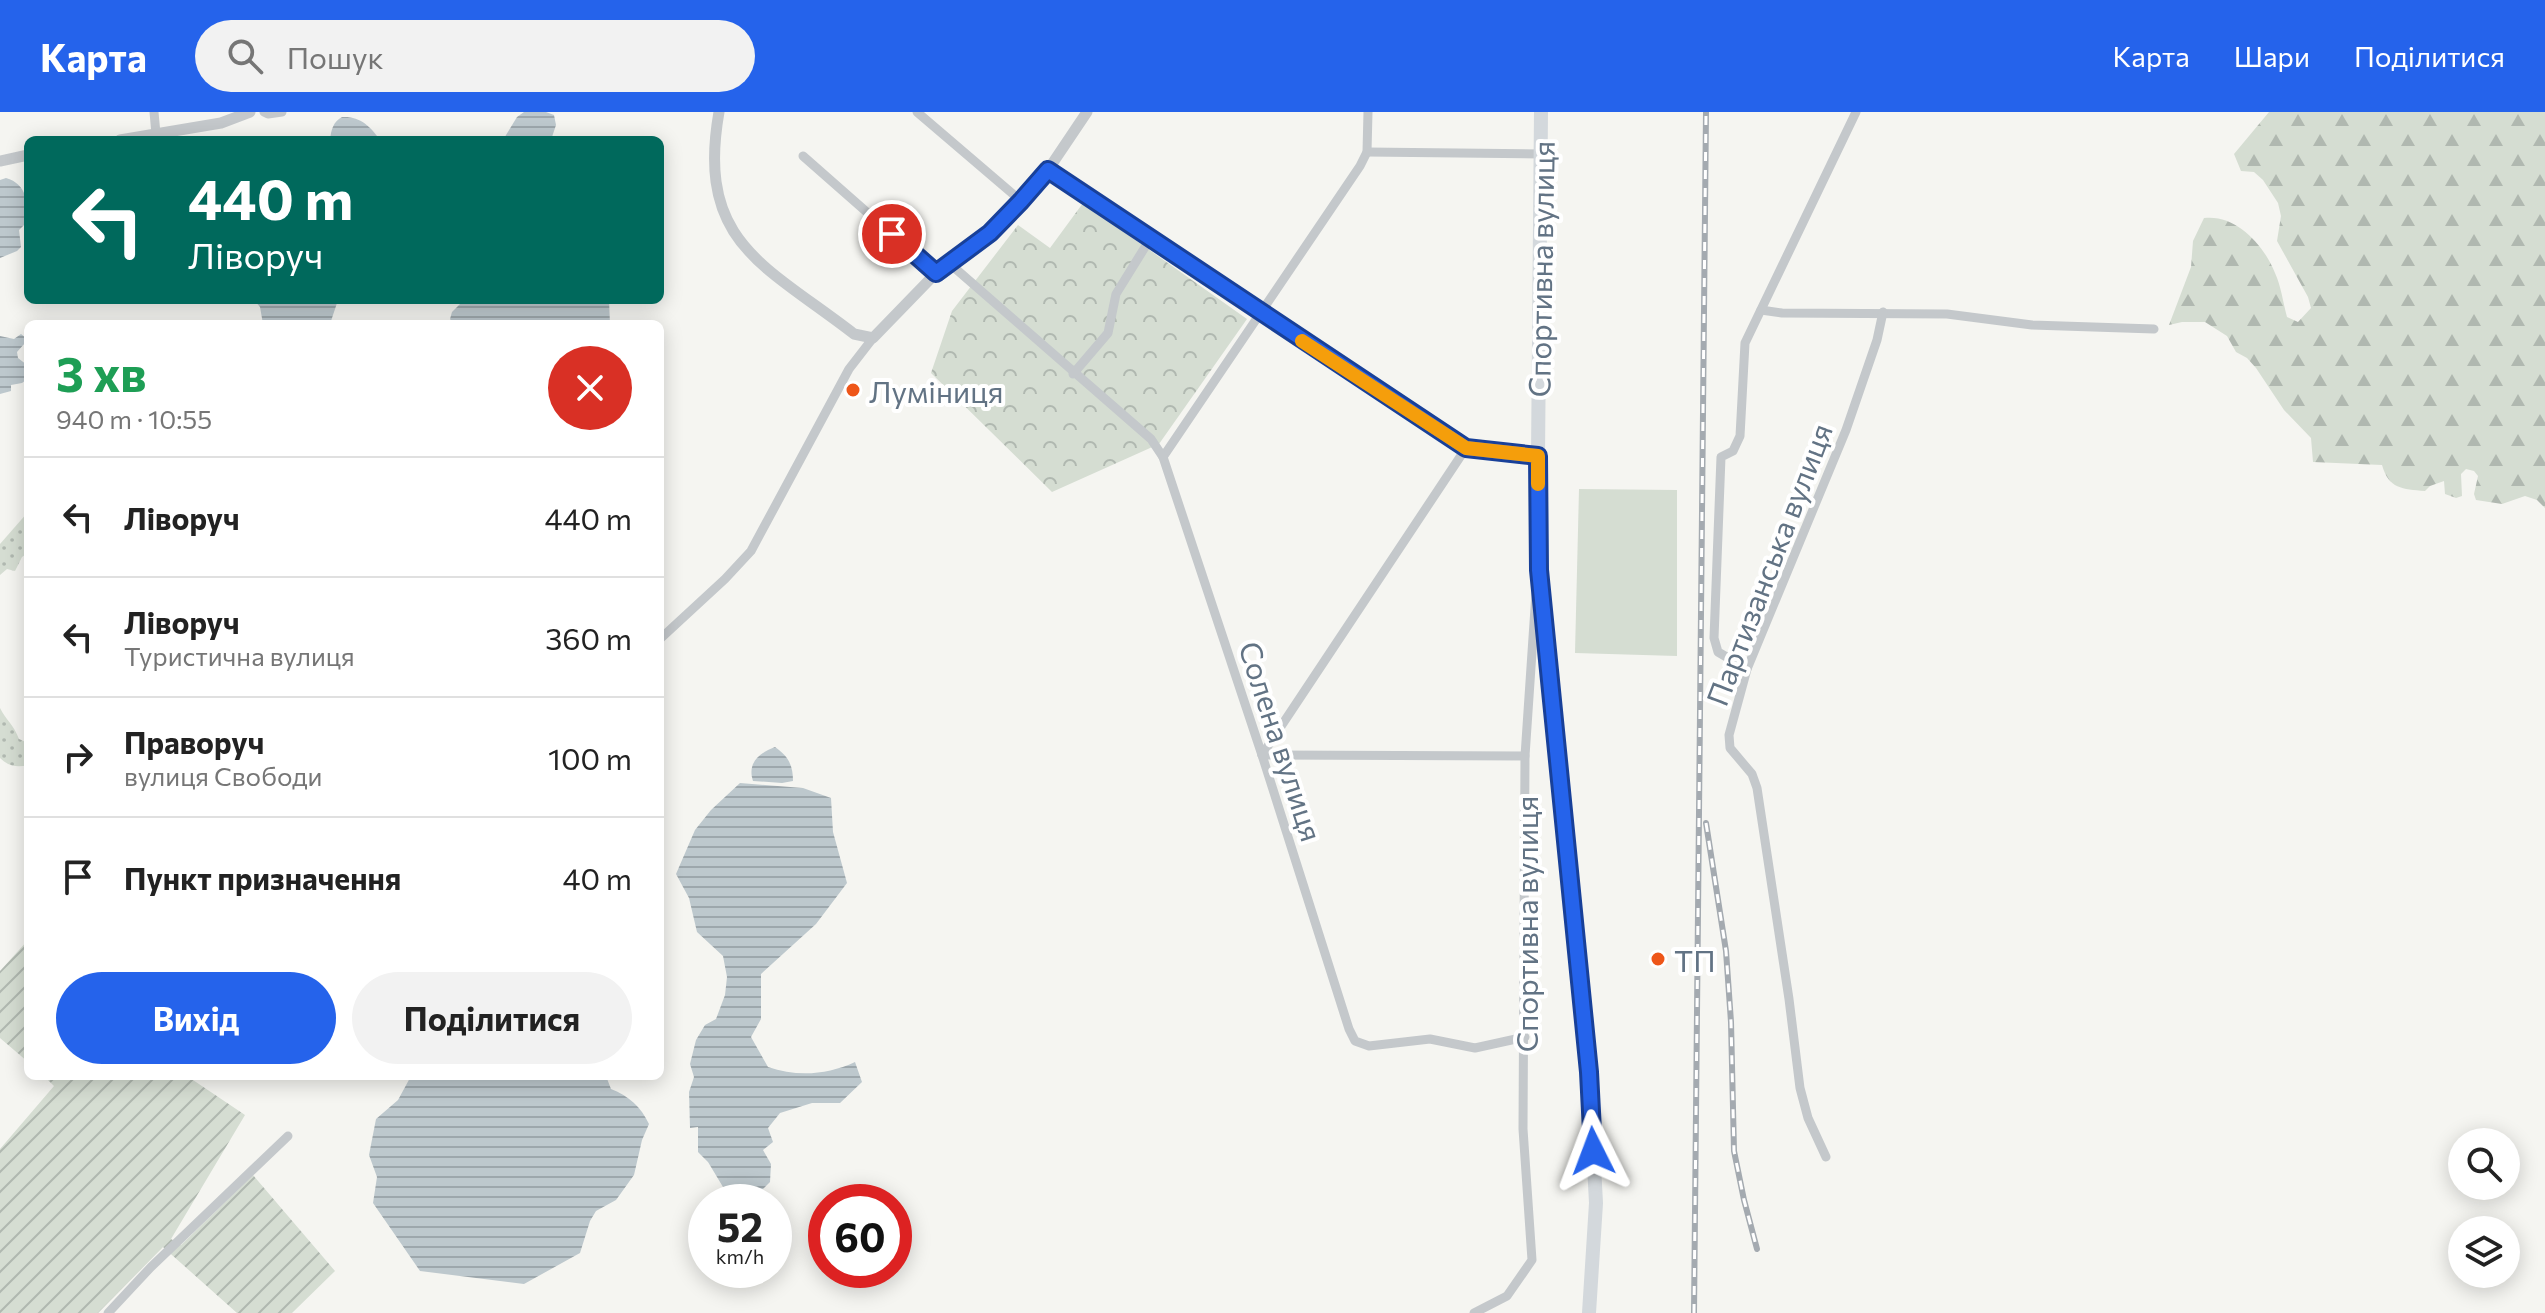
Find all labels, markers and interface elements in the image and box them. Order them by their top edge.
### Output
search box [195,20,755,92]
text: Карта [40,33,147,80]
icon: search [223,34,267,78]
text: Пошук [287,38,384,75]
text: Карта [2113,39,2190,73]
text: Шари [2234,39,2310,73]
text: Поділитися [2354,39,2505,73]
street label: Спортивна вулиця [1519,140,1561,398]
text: 440 m [188,163,353,232]
icon: left [56,168,160,272]
pin [858,200,926,268]
icon: arrive [870,212,914,256]
text: Ліворуч [188,232,323,276]
text: 3 хв [56,343,147,402]
button: close [548,346,632,430]
place label: Луміниця [869,372,1003,409]
marker: Луміниця [844,381,862,399]
text: 940 m · 10:55 [56,403,212,434]
street label: Партизанська вулиця [1697,418,1839,710]
icon: left [56,495,100,539]
text: Ліворуч [124,499,240,536]
text: 440 m [545,499,632,536]
text: Ліворуч [124,603,240,640]
icon: left [56,615,100,659]
text: 360 m [545,619,632,656]
street label: Солена вулиця [1232,636,1332,846]
text: Туристична вулиця [124,640,355,671]
text: Праворуч [124,723,264,760]
icon: right [56,735,100,779]
text: 100 m [548,739,632,776]
text: вулиця Свободи [124,760,322,791]
street label: Спортивна вулиця [1507,796,1544,1052]
icon: arrive [56,855,100,899]
text: Пункт призначення [124,859,401,896]
text: 40 m [563,859,632,896]
place label: ТП [1674,941,1716,978]
marker: ТП [1649,950,1667,968]
button: Вихід [56,972,336,1064]
button: Поділитися [352,972,632,1064]
position arrow [1551,1109,1635,1193]
map controls [2448,1128,2520,1288]
button: search [2448,1128,2520,1200]
speed limit sign: 60 [808,1184,912,1288]
text: 52 [717,1201,763,1250]
button: layers [2448,1216,2520,1288]
text: km/h [716,1244,764,1268]

